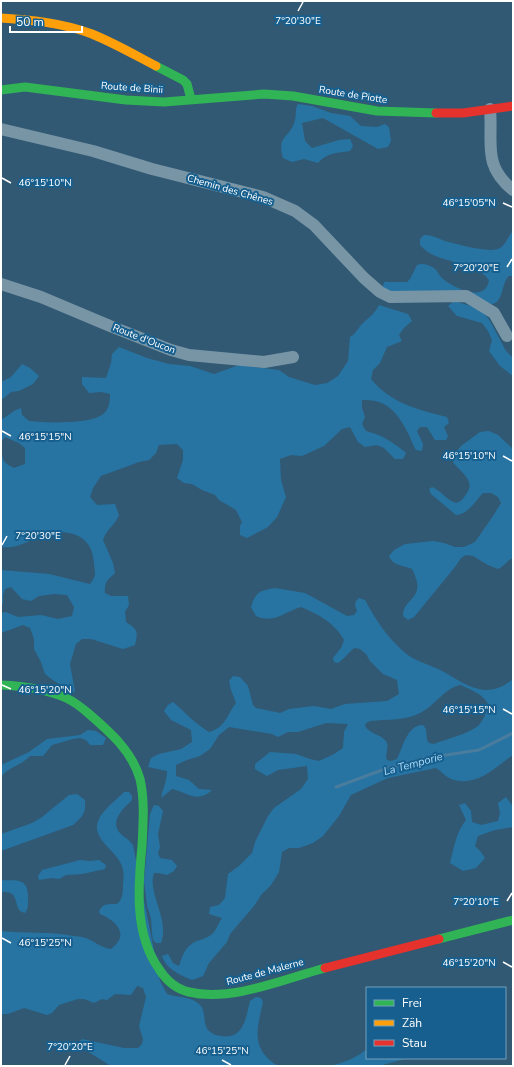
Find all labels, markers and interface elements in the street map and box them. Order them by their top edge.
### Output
scale bar [10,8,82,34]
text: 50 m [16,14,44,30]
text: 7°20'30"E [275,14,321,28]
street label: Route de Binii [100,79,164,97]
street label: Route de Piotte [318,83,388,107]
street label: Chemin des Chênes [185,171,275,209]
text: 46°15'10"N [18,176,72,190]
text: 46°15'05"N [442,196,496,210]
text: 7°20'20"E [453,261,499,275]
street label: Route d'Oucon [111,321,177,357]
text: 46°15'15"N [18,430,72,444]
text: 46°15'10"N [442,449,496,463]
text: 7°20'30"E [15,529,61,543]
text: 46°15'20"N [18,683,72,697]
text: 46°15'15"N [442,703,496,717]
water label: La Temporie [382,749,444,779]
text: 7°20'10"E [453,895,499,909]
text: 46°15'25"N [18,936,72,950]
street label: Route de Malerne [225,955,305,989]
text: 46°15'20"N [442,956,496,970]
legend [366,987,506,1059]
text: Frei [402,995,422,1011]
text: Zäh [402,1015,422,1031]
text: Stau [402,1035,427,1051]
text: 7°20'20"E [47,1040,93,1054]
text: 46°15'25"N [195,1044,249,1058]

